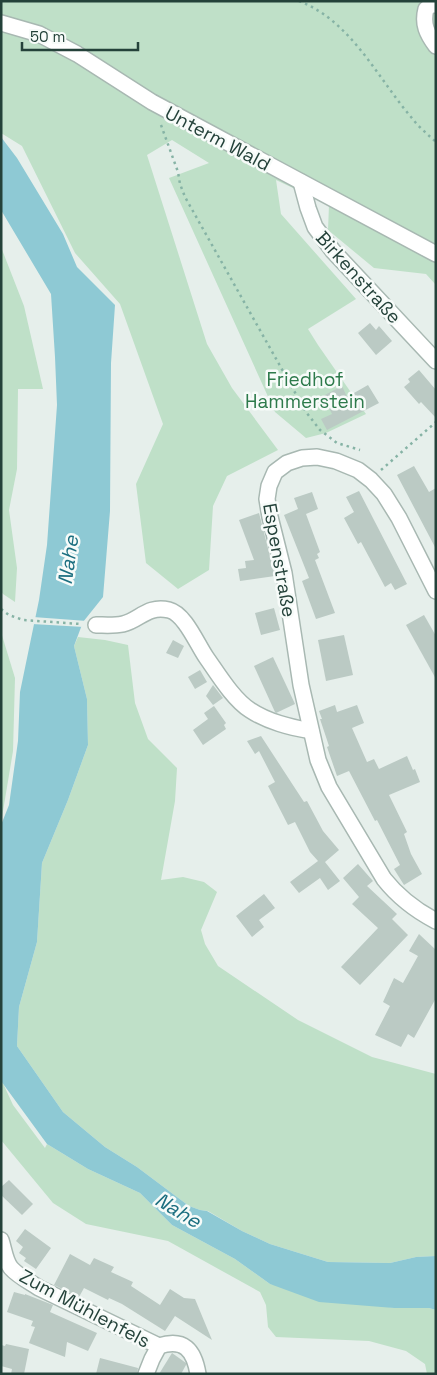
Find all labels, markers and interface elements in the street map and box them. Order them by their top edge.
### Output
scale bar [22,20,139,52]
text: 50 m [30,27,65,46]
street label: Unterm Wald [161,100,275,177]
street label: Birkenstraße [310,226,407,329]
park label: Friedhof Hammerstein [245,367,365,414]
street label: Espenstraße [257,501,302,619]
water label: Nahe [52,533,84,586]
water label: Nahe [150,1186,207,1234]
street label: Zum Mühlenfels [15,1263,154,1353]

